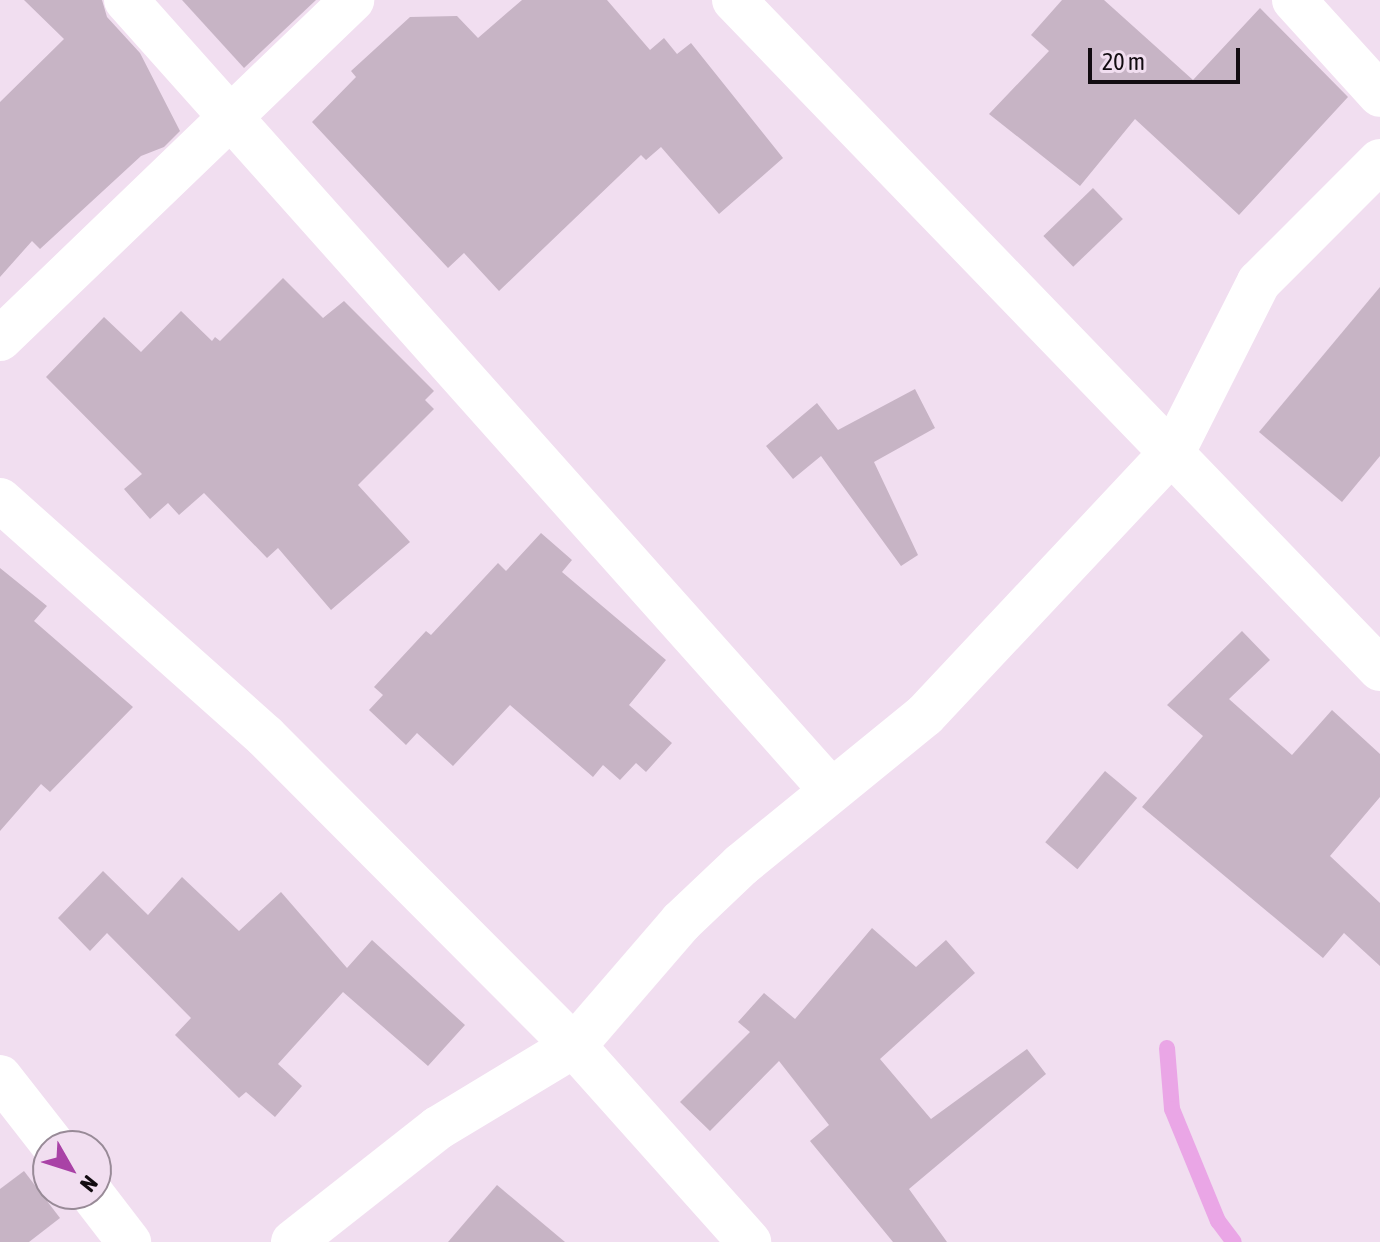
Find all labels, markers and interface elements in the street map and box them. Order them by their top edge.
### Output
scale bar [1092,32,1244,82]
text: 20 m [1102,48,1145,75]
north arrow [32,1130,112,1210]
text: N [75,1171,103,1197]

